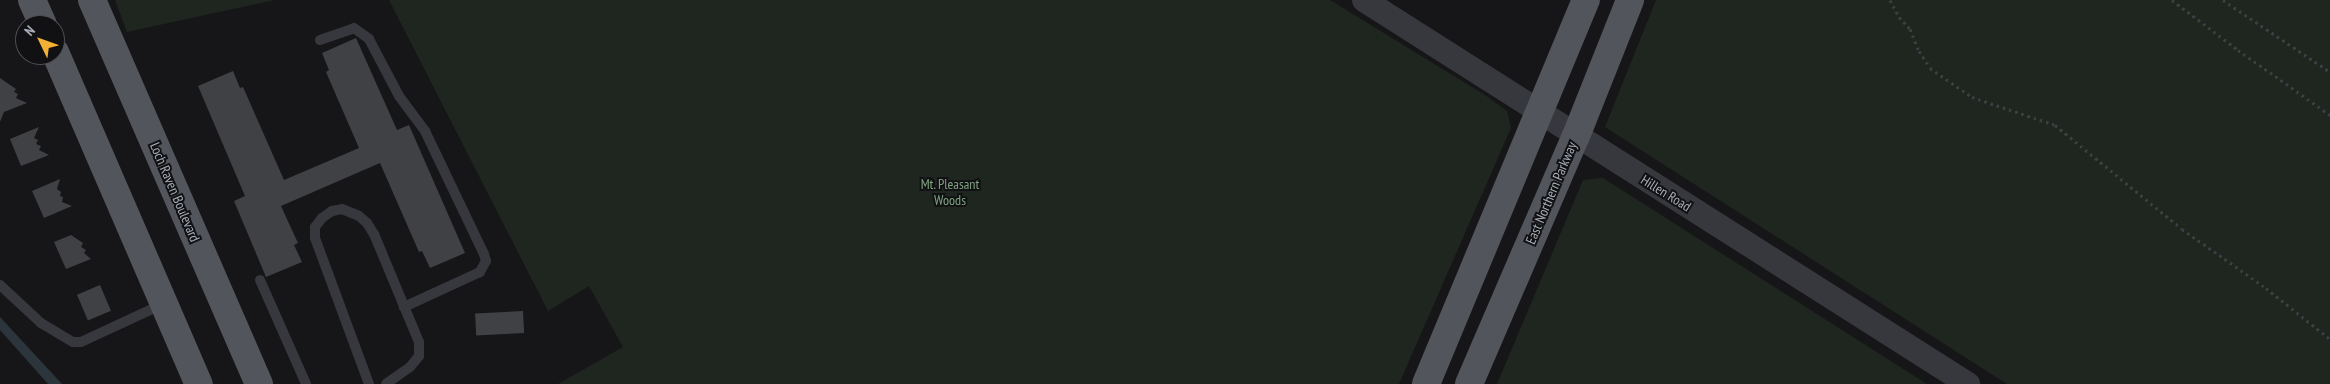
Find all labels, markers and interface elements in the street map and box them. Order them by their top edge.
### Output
north arrow [15,15,65,65]
text: N [20,22,39,39]
street label: East Northern Parkway [1522,139,1580,247]
street label: Loch Raven Boulevard [146,140,204,244]
street label: Hillen Road [1638,171,1694,215]
park label: Mt. Pleasant Woods [920,176,980,208]

